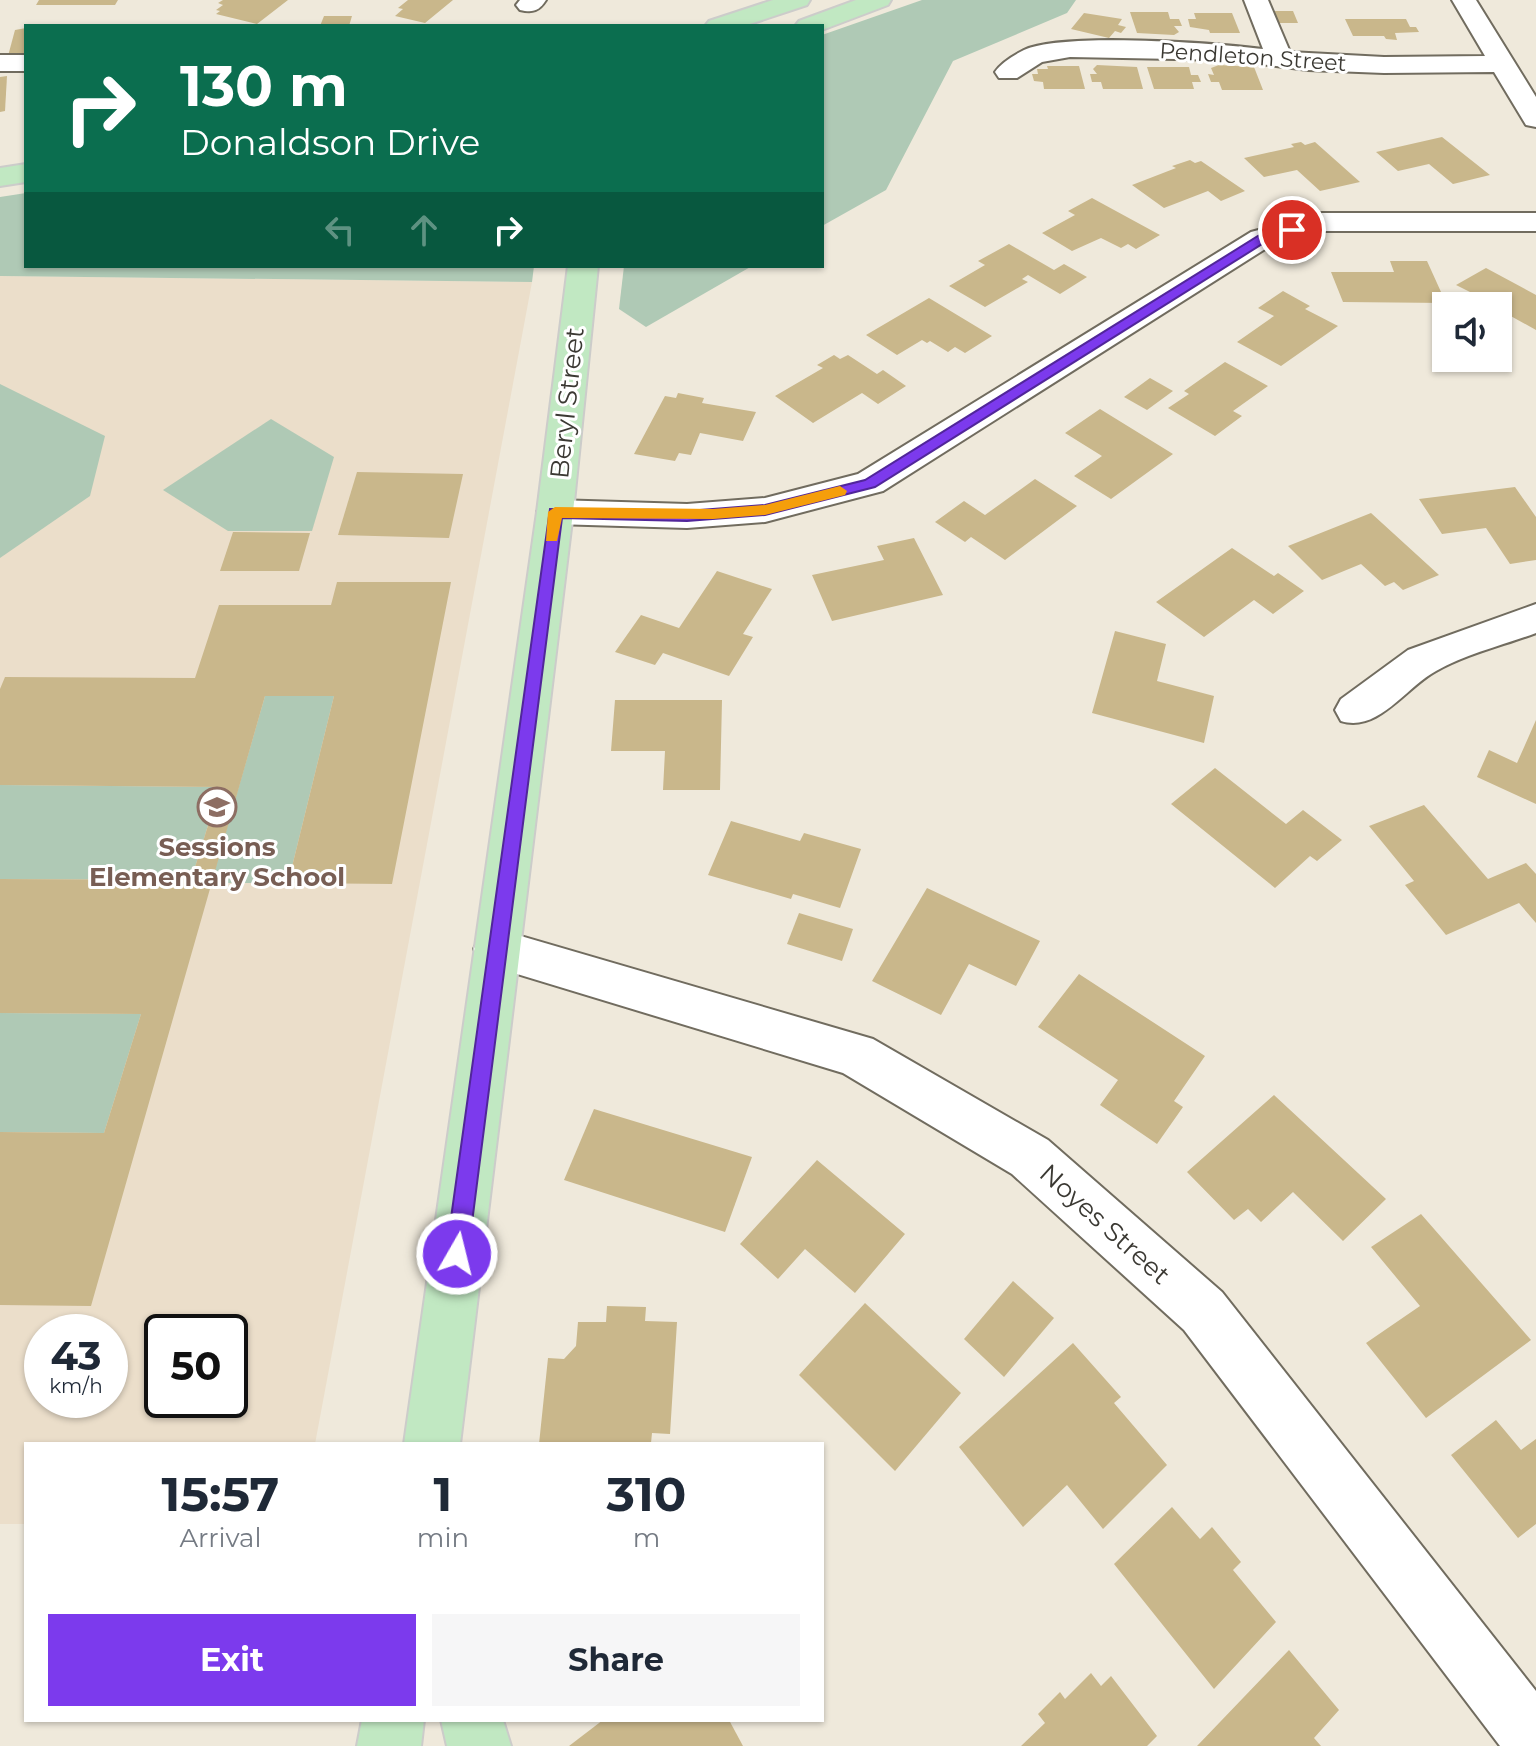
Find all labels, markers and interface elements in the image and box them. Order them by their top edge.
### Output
street label: Pendleton Street [1159,37,1347,77]
text: 130 m [180,52,348,120]
icon: right [48,56,152,160]
text: Donaldson Drive [180,120,480,164]
pin [1258,196,1326,264]
icon: left [318,208,362,252]
icon: ahead [402,208,446,252]
icon: right [486,208,530,252]
icon: arrive [1270,208,1314,252]
map controls [1432,292,1512,372]
button: sound [1432,292,1512,372]
street label: Beryl Street [543,326,591,480]
school or university icon: Sessions Elementary School [196,786,238,828]
place label: Sessions Elementary School [89,831,345,893]
street label: Noyes Street [1033,1157,1177,1291]
position arrow [415,1212,499,1296]
speed limit sign: 50 [144,1314,248,1418]
text: 43 [51,1331,101,1380]
text: km/h [49,1374,103,1398]
text: 15:57 [162,1465,279,1523]
text: 1 [434,1465,452,1523]
text: 310 [607,1465,686,1523]
text: Arrival [179,1522,261,1554]
text: min [417,1522,469,1554]
text: m [633,1522,660,1554]
button: Exit [48,1614,416,1706]
button: Share [432,1614,800,1706]

